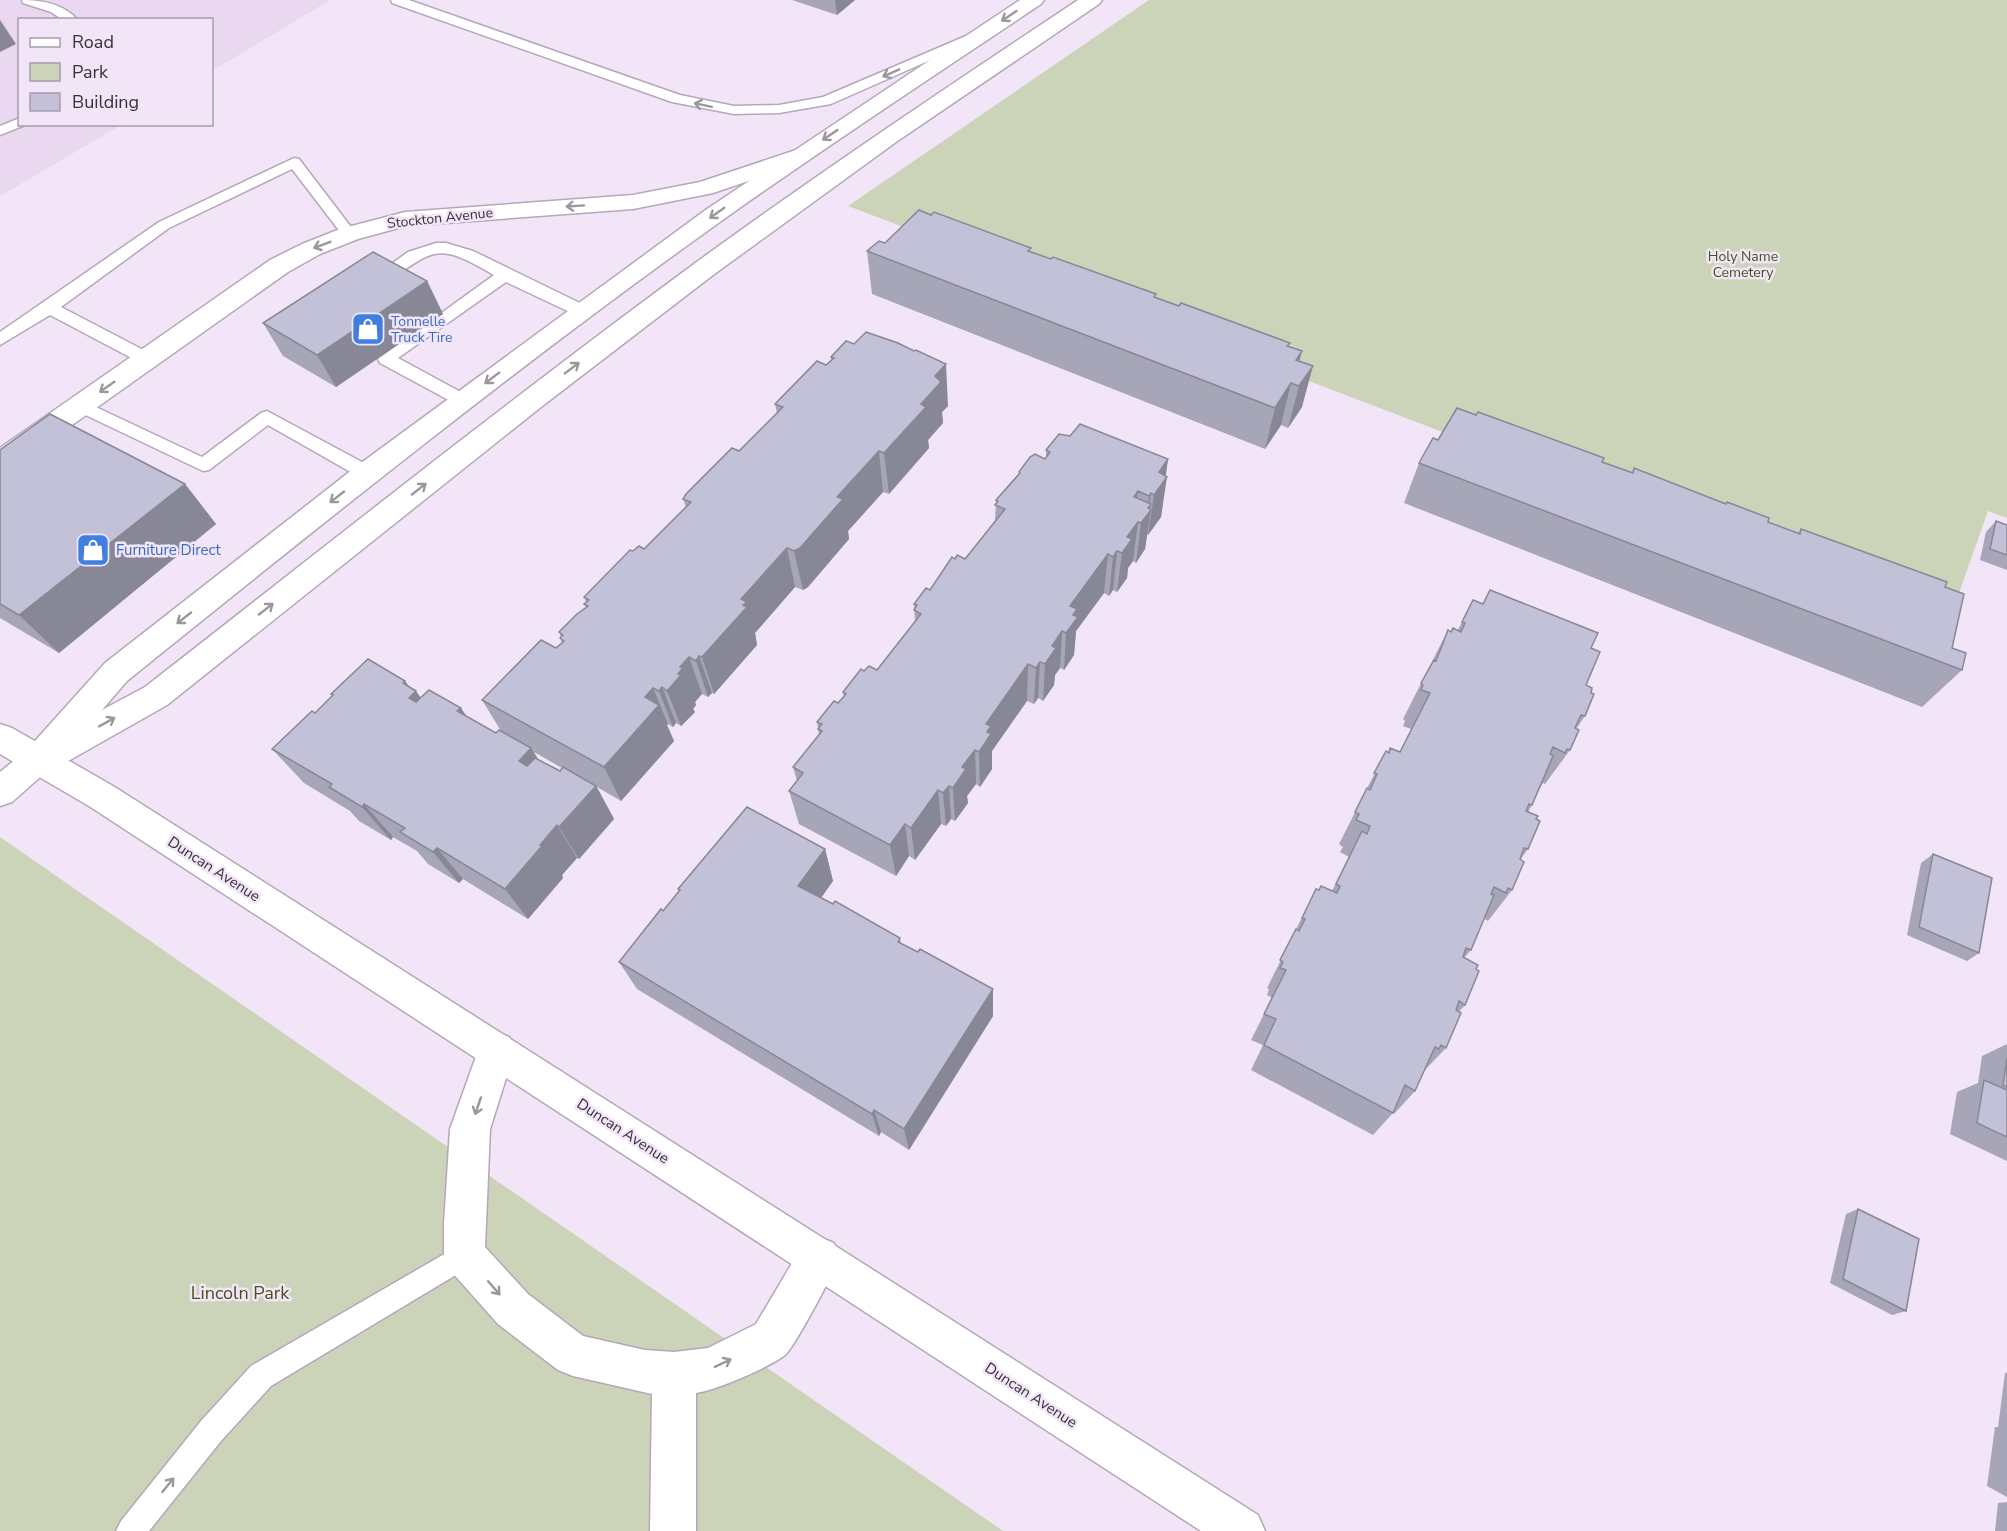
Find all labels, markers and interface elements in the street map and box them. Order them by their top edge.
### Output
one-way arrow [1001,11,1018,23]
legend [18,18,213,126]
text: Road [72,30,114,54]
text: Park [72,60,109,84]
one-way arrow [883,68,901,80]
text: Building [72,90,139,114]
one-way arrow [694,99,714,110]
one-way arrow [822,129,839,141]
one-way arrow [566,200,586,211]
street label: Stockton Avenue [386,203,494,233]
one-way arrow [709,207,725,219]
one-way arrow [313,240,332,251]
park label: Holy Name Cemetery [1708,247,1778,282]
shop icon: Tonnelle Truck Tire [350,311,386,347]
place label: Tonnelle Truck Tire [391,312,452,347]
one-way arrow [564,362,580,375]
one-way arrow [484,372,500,385]
one-way arrow [100,381,116,393]
one-way arrow [410,482,426,495]
one-way arrow [329,490,345,503]
shop icon: Furniture Direct [75,532,111,568]
place label: Furniture Direct [116,540,221,560]
one-way arrow [257,603,273,616]
one-way arrow [176,611,192,624]
one-way arrow [99,716,116,728]
street label: Duncan Avenue [164,832,264,906]
street label: Duncan Avenue [573,1094,673,1168]
one-way arrow [471,1096,482,1114]
one-way arrow [487,1280,501,1295]
park label: Lincoln Park [191,1281,290,1305]
one-way arrow [714,1356,732,1368]
street label: Duncan Avenue [981,1358,1081,1432]
one-way arrow [161,1477,174,1493]

